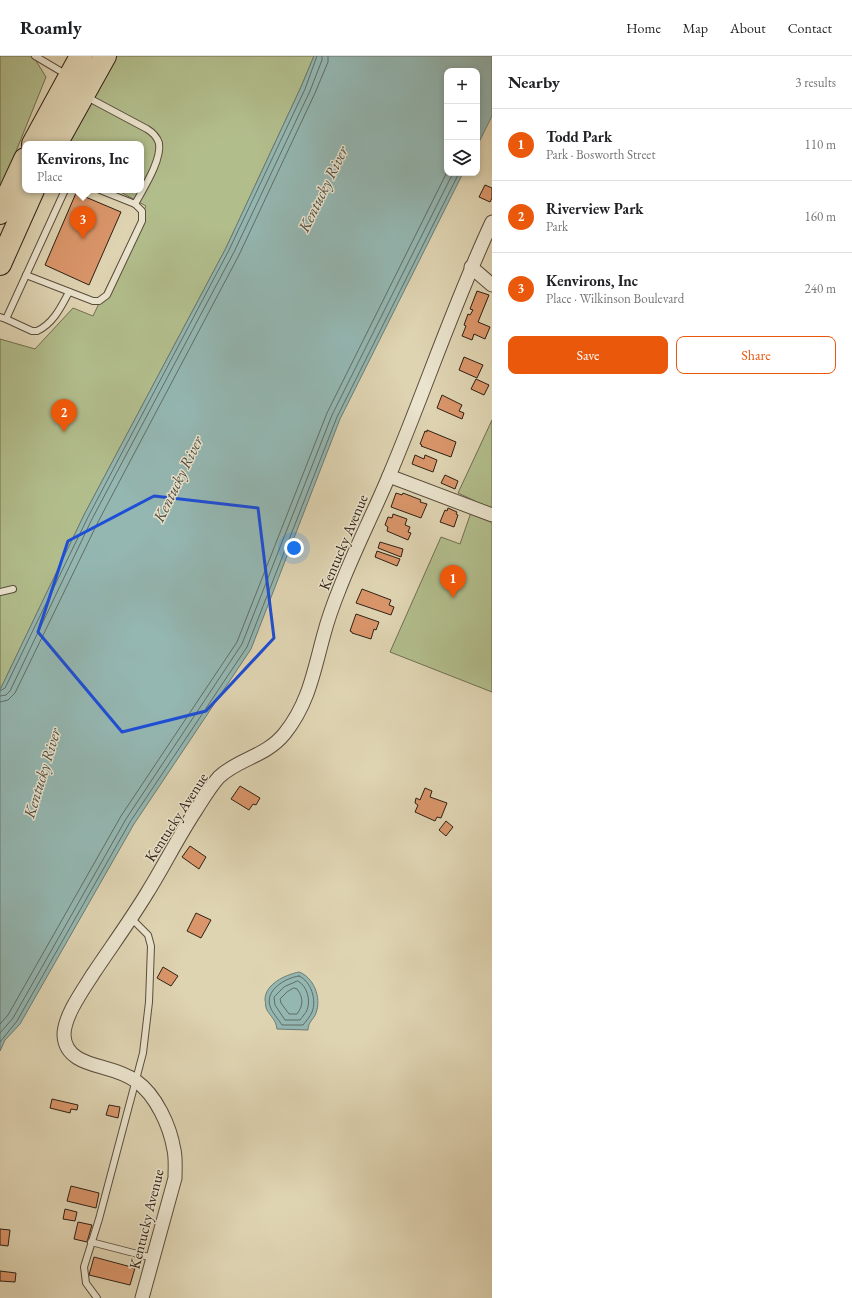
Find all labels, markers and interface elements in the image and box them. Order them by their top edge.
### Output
text: Roamly [20,15,82,40]
text: Home [626,19,661,37]
text: Map [683,19,708,37]
text: About [730,19,766,37]
text: Contact [788,19,832,37]
map controls [444,68,480,176]
button: + [444,68,480,104]
text: Nearby [508,71,560,93]
text: 3 results [795,74,836,91]
button: − [444,104,480,140]
text: Todd Park [546,127,612,146]
text: 1 [518,136,524,153]
text: 110 m [805,136,836,153]
button: layers [444,140,480,176]
popup [22,141,144,193]
water label: Kentucky River [293,142,353,236]
text: Park · Bosworth Street [546,146,656,163]
text: Kenvirons, Inc [37,149,129,168]
text: Place [37,168,63,185]
text: Riverview Park [546,199,644,218]
pin: 3 [70,206,96,239]
text: 2 [518,208,524,225]
text: 160 m [805,208,836,225]
text: Park [546,218,568,235]
text: Kenvirons, Inc [546,271,638,290]
text: 3 [518,280,524,297]
text: 240 m [805,280,836,297]
text: Place · Wilkinson Boulevard [546,290,684,307]
button: Save [508,336,668,374]
button: Share [676,336,836,374]
pin: 2 [51,399,77,432]
water label: Kentucky River [148,432,208,526]
street label: Kentucky Avenue [314,491,372,593]
your location [284,538,304,558]
pin: 1 [440,565,466,598]
water label: Kentucky River [18,725,66,821]
street label: Kentucky Avenue [140,769,212,865]
street label: Kentucky Avenue [124,1167,168,1271]

